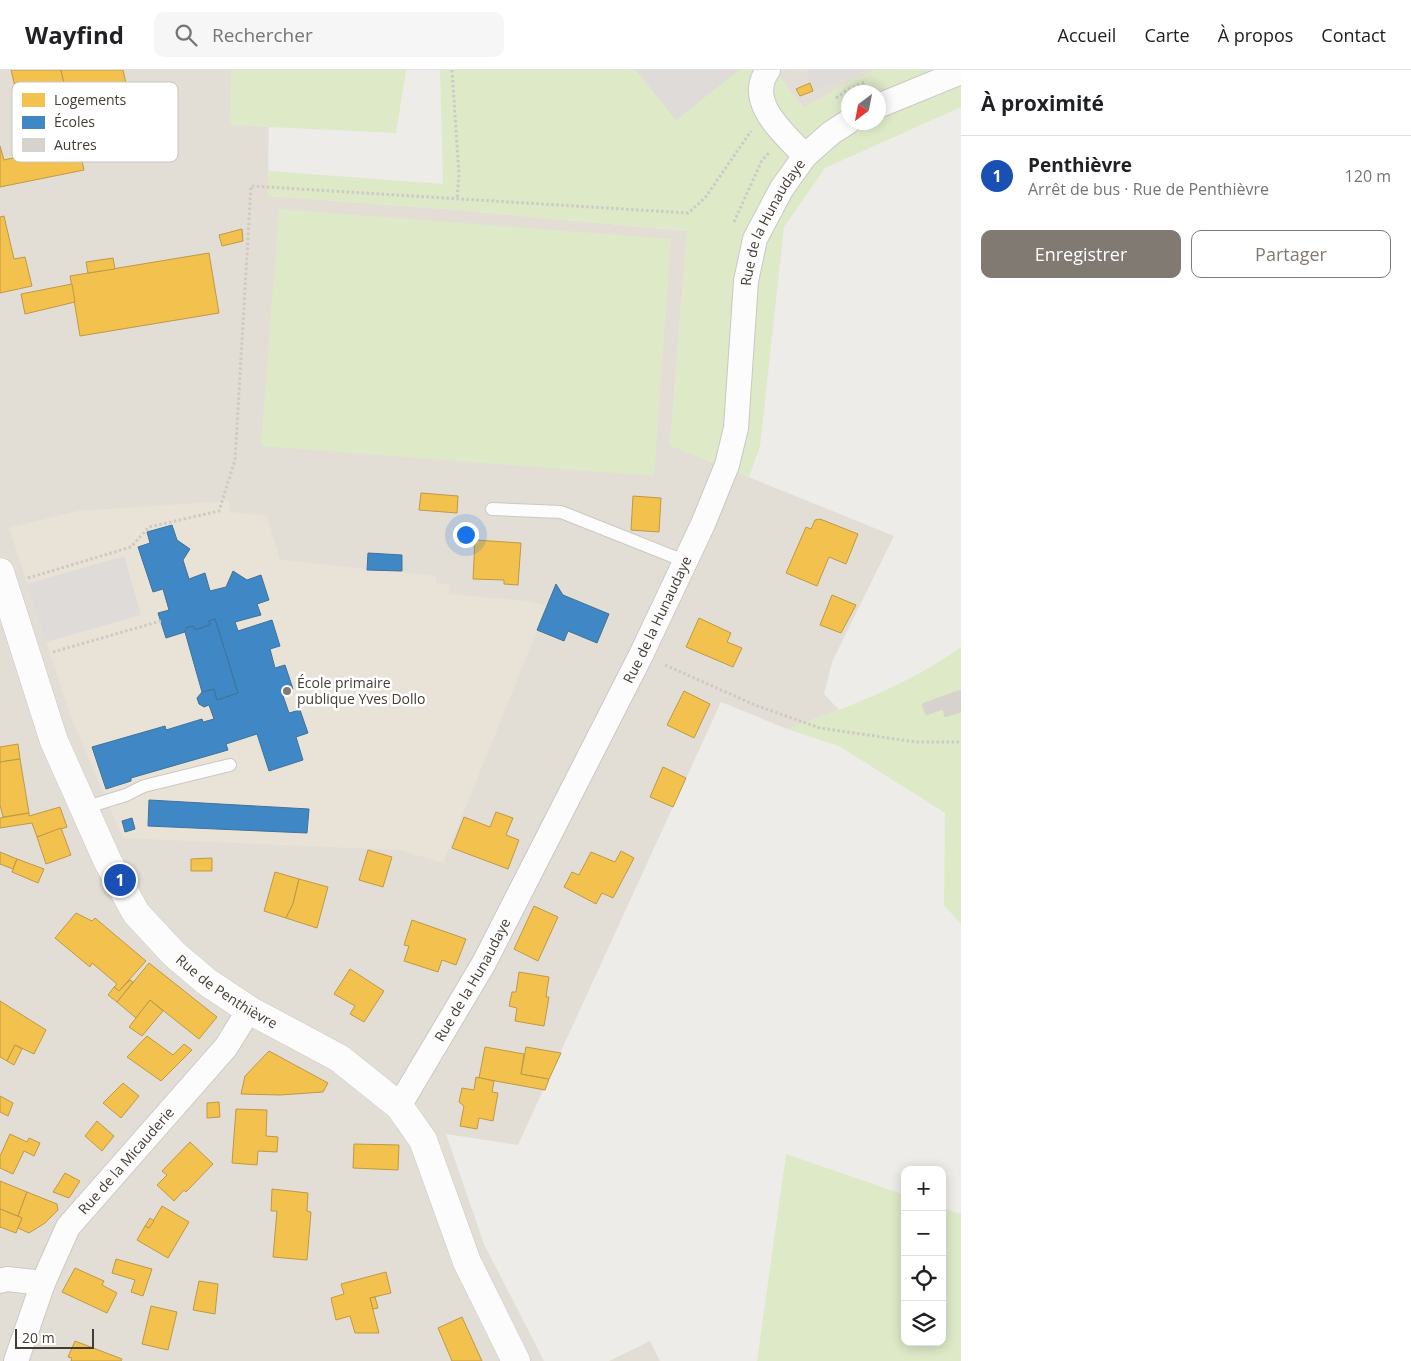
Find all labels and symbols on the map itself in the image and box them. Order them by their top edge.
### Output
legend [12,82,178,162]
north arrow [841,85,886,130]
text: Logements [54,90,127,109]
text: Écoles [54,112,95,131]
text: Autres [54,135,97,154]
street label: Rue de la Hunaudaye [736,155,809,286]
your location [453,522,479,548]
street label: Rue de la Hunaudaye [618,553,696,686]
place label: École primaire publique Yves Dollo [297,673,426,708]
marker: École primaire publique Yves Dollo [281,685,293,697]
pin: 1 [104,861,136,899]
street label: Rue de la Hunaudaye [430,915,514,1045]
street label: Rue de Penthièvre [172,950,281,1033]
street label: Rue de la Micauderie [74,1103,178,1218]
scale bar [15,1326,94,1349]

